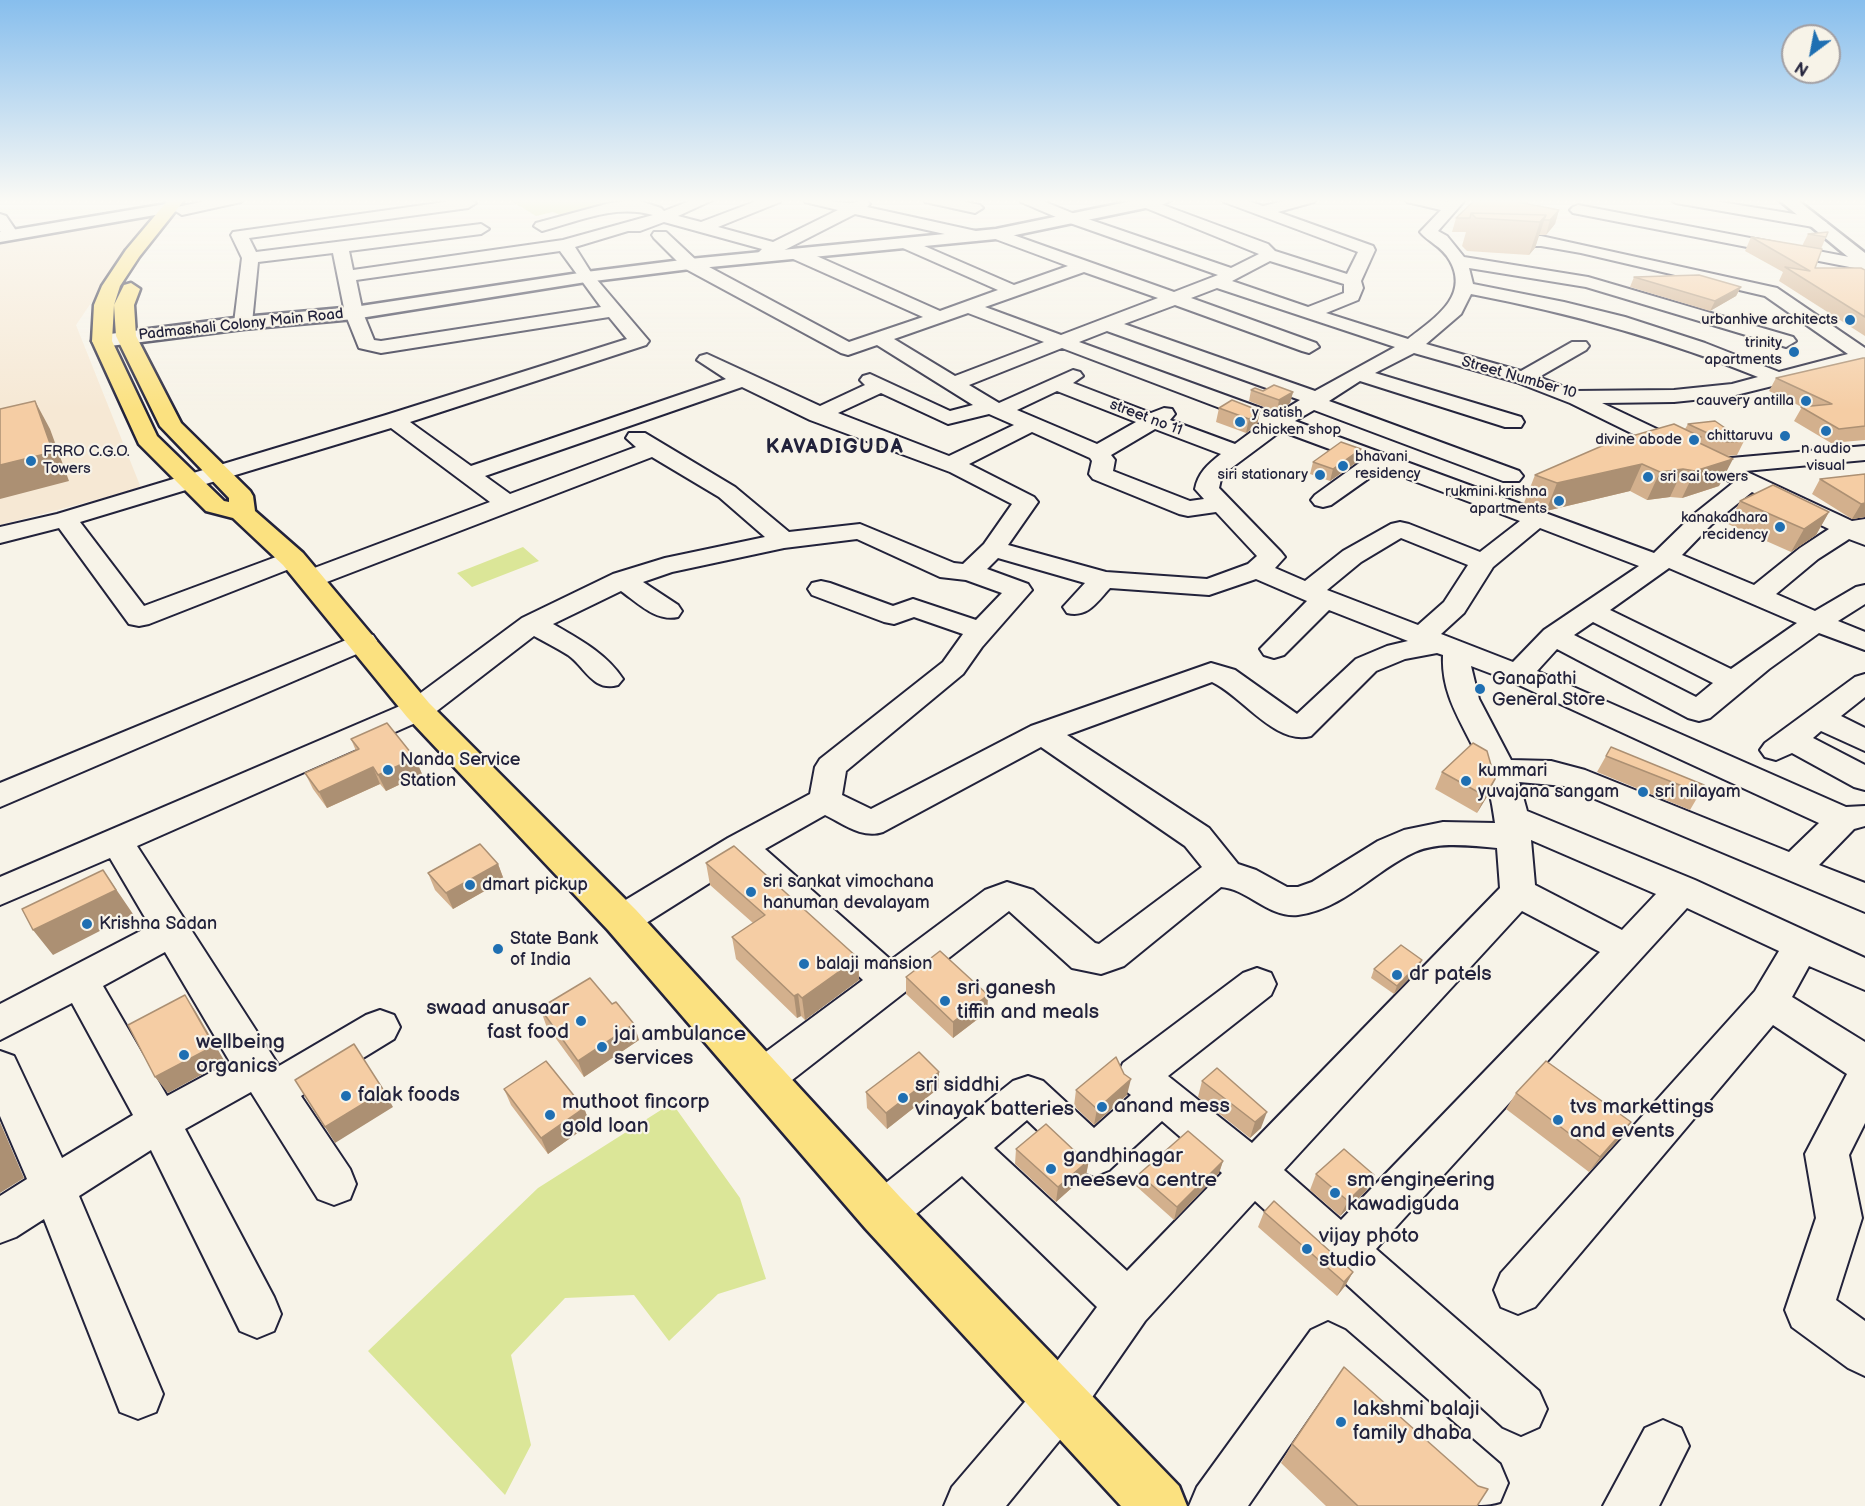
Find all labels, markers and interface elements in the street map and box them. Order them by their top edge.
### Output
north arrow [1781,24,1841,84]
text: N [1792,57,1812,79]
street label: Padmashali Colony Main Road [138,305,344,345]
place label: urbanhive architects [1701,311,1838,329]
marker: urbanhive architects [1843,313,1857,327]
place label: trinity apartments [1704,334,1782,369]
marker: trinity apartments [1787,345,1801,359]
street label: Street Number 10 [1459,353,1579,403]
place label: cauvery antilla [1696,392,1794,410]
marker: cauvery antilla [1799,394,1813,408]
street label: street no 11 [1107,396,1185,440]
place label: y satish chicken shop [1252,404,1341,439]
marker: y satish chicken shop [1233,415,1247,429]
marker: n audio visual [1819,424,1833,438]
place label: chittaruvu [1707,427,1773,445]
marker: chittaruvu [1778,429,1792,443]
place label: divine abode [1595,431,1682,449]
marker: divine abode [1687,433,1701,447]
district label: KAVADIGUDA [766,436,904,460]
place label: n audio visual [1801,440,1851,475]
place label: FRRO C.G.O. Towers [43,443,130,478]
place label: bhavani residency [1355,448,1421,483]
marker: FRRO C.G.O. Towers [24,454,38,468]
marker: bhavani residency [1336,459,1350,473]
place label: siri stationary [1217,466,1308,484]
marker: siri stationary [1313,468,1327,482]
place label: sri sai towers [1660,468,1748,486]
marker: sri sai towers [1641,470,1655,484]
place label: rukmini krishna apartments [1445,483,1547,518]
marker: rukmini krishna apartments [1552,494,1566,508]
place label: kanakadhara recidency [1681,509,1768,544]
marker: kanakadhara recidency [1773,520,1787,534]
place label: Ganapathi General Store [1492,668,1605,710]
marker: Ganapathi General Store [1473,682,1487,696]
place label: Nanda Service Station [400,749,520,792]
place label: kummari yuvajana sangam [1478,760,1619,802]
marker: Nanda Service Station [381,763,395,777]
marker: kummari yuvajana sangam [1459,774,1473,788]
place label: sri nilayam [1655,781,1741,803]
marker: sri nilayam [1636,785,1650,799]
place label: sri sankat vimochana hanuman devalayam [763,871,934,914]
place label: dmart pickup [482,874,588,896]
marker: dmart pickup [463,878,477,892]
marker: sri sankat vimochana hanuman devalayam [744,885,758,899]
place label: Krishna Sadan [99,913,217,935]
marker: Krishna Sadan [80,917,94,931]
place label: State Bank of India [510,928,598,970]
marker: State Bank of India [491,942,505,956]
place label: balaji mansion [816,953,932,975]
marker: balaji mansion [797,957,811,971]
place label: dr patels [1409,962,1492,988]
marker: dr patels [1390,968,1404,982]
place label: sri ganesh tiffin and meals [957,976,1099,1026]
marker: sri ganesh tiffin and meals [938,994,952,1008]
place label: swaad anusaar fast food [426,996,569,1046]
marker: swaad anusaar fast food [574,1014,588,1028]
place label: jai ambulance services [614,1022,746,1072]
place label: wellbeing organics [196,1030,285,1080]
marker: jai ambulance services [595,1040,609,1054]
marker: wellbeing organics [177,1048,191,1062]
place label: sri siddhi vinayak batteries [915,1073,1074,1123]
place label: falak foods [358,1083,460,1109]
marker: falak foods [339,1089,353,1103]
place label: muthoot fincorp gold loan [562,1090,710,1140]
marker: sri siddhi vinayak batteries [896,1091,910,1105]
place label: anand mess [1114,1094,1230,1120]
place label: tvs markettings and events [1570,1095,1714,1145]
marker: anand mess [1095,1100,1109,1114]
marker: muthoot fincorp gold loan [543,1108,557,1122]
marker: tvs markettings and events [1551,1113,1565,1127]
place label: gandhinagar meeseva centre [1063,1144,1217,1194]
marker: gandhinagar meeseva centre [1044,1162,1058,1176]
place label: sm engineering kawadiguda [1347,1168,1495,1218]
marker: sm engineering kawadiguda [1328,1186,1342,1200]
place label: vijay photo studio [1319,1224,1419,1274]
marker: vijay photo studio [1300,1242,1314,1256]
place label: lakshmi balaji family dhaba [1353,1397,1480,1447]
marker: lakshmi balaji family dhaba [1334,1415,1348,1429]

